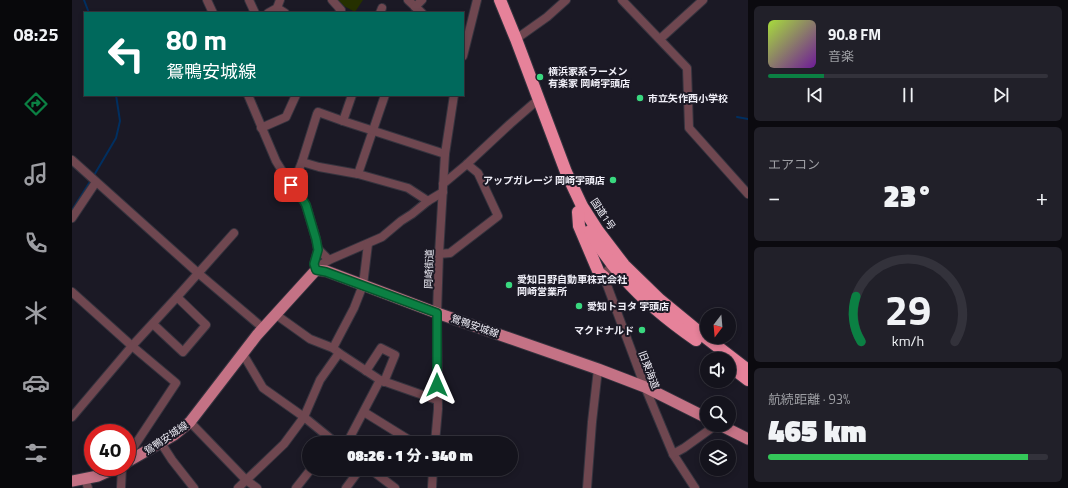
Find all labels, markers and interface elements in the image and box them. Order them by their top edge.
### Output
text: 80 m [166,18,227,61]
text: 08:25 [14,21,58,48]
text: 90.8 FM [828,23,881,46]
icon: left [100,28,152,80]
text: 音楽 [828,46,854,66]
text: 鴛鴨安城線 [166,58,256,85]
place label: 横浜家系ラーメン 有楽家 岡崎宇頭店 [548,64,630,91]
marker: 横浜家系ラーメン 有楽家 岡崎宇頭店 [535,72,545,82]
icon: previous [804,84,826,106]
icon: pause [897,84,919,106]
icon: next [990,84,1012,106]
icon: directions [22,90,50,118]
place label: 市立矢作西小学校 [648,91,728,106]
marker: 市立矢作西小学校 [635,93,645,103]
text: エアコン [768,154,820,174]
icon: music [22,160,50,188]
pin [274,168,308,202]
place label: アップガレージ 岡崎宇頭店 [483,173,605,188]
text: 23° [883,173,933,219]
icon: arrive [280,174,302,196]
marker: アップガレージ 岡崎宇頭店 [608,175,618,185]
text: − [768,180,780,214]
text: + [1036,180,1048,214]
street label: 国道1号 [587,195,619,233]
icon: phone [22,229,50,257]
street label: 岡崎街道 [421,249,437,289]
place label: 愛知日野自動車株式会社 岡崎営業所 [517,272,628,299]
text: 29 [885,278,931,341]
marker: 愛知日野自動車株式会社 岡崎営業所 [504,280,514,290]
icon: climate [22,299,50,327]
place label: 愛知トヨタ 宇頭店 [587,299,669,314]
marker: 愛知トヨタ 宇頭店 [574,301,584,311]
north arrow [700,308,736,344]
map controls [700,308,736,476]
street label: 鴛鴨安城線 [449,311,501,341]
place label: マクドナルド [574,323,634,338]
marker: マクドナルド [637,325,647,335]
text: km/h [892,330,924,352]
street label: 旧東海道 [635,349,663,391]
button: sound [700,352,736,388]
position arrow [416,364,458,406]
icon: car [22,369,50,397]
text: 航続距離 · 93% [768,389,850,409]
button: search [700,396,736,432]
text: 465 km [768,408,866,454]
street label: 鴛鴨安城線 [141,418,191,458]
speed limit sign: 40 [84,424,136,476]
icon: filters [22,439,50,467]
button: layers [700,440,736,476]
text: 08:26 · 1 分 · 340 m [347,444,473,467]

